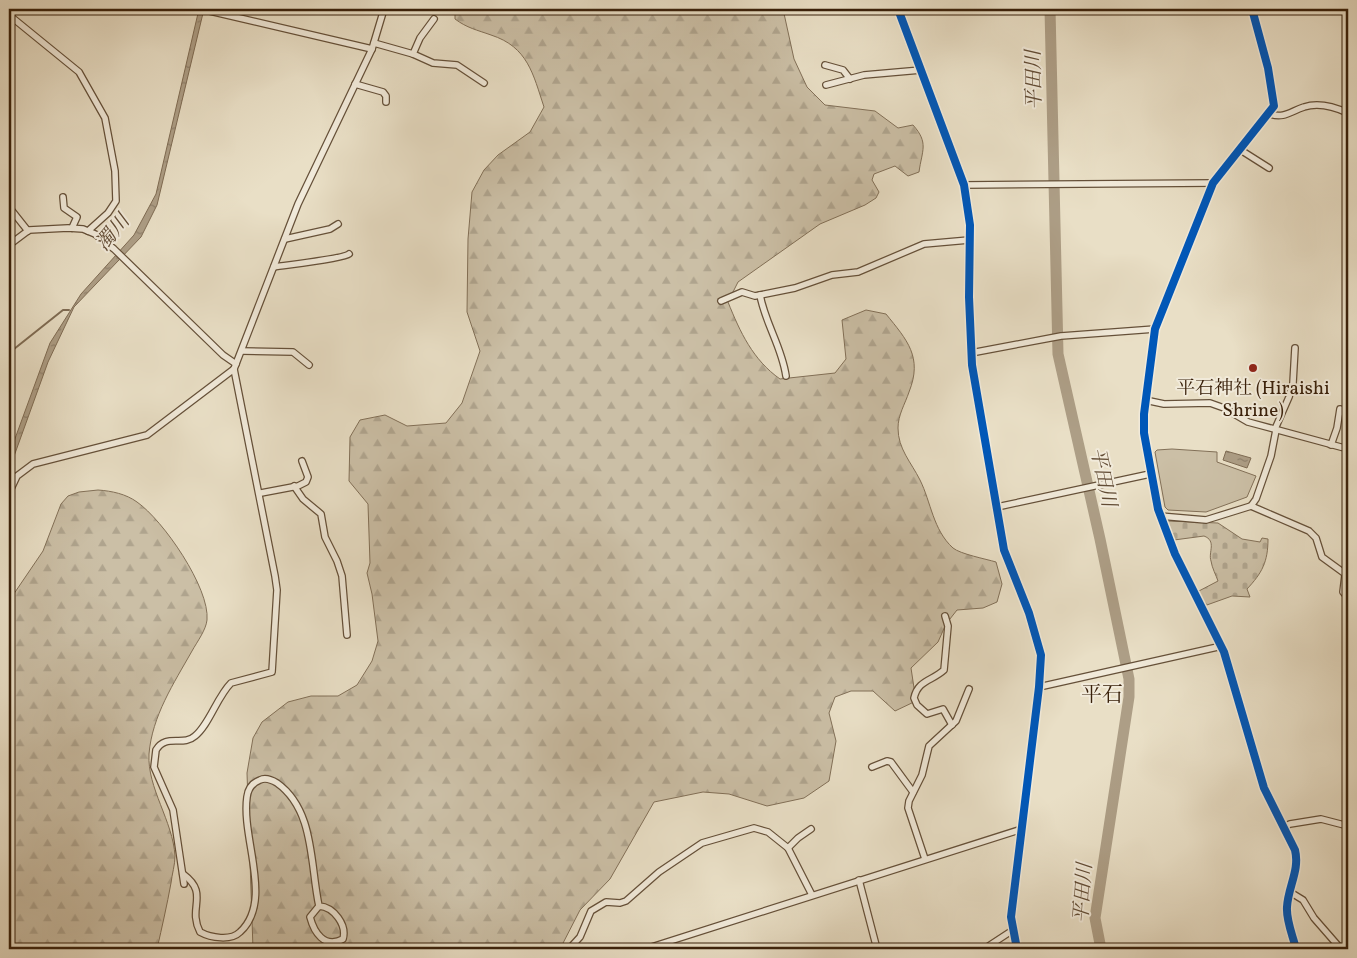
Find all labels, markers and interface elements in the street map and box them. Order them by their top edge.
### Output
water label: 平田川 [1020,48,1050,110]
water label: 濁川 [90,207,138,258]
marker: 平石神社 (Hiraishi Shrine) [1247,362,1259,374]
place label: 平石神社 (Hiraishi Shrine) [1176,376,1330,424]
water label: 平田川 [1082,445,1122,512]
district label: 平石 [1081,681,1123,710]
water label: 平田川 [1068,860,1100,924]

